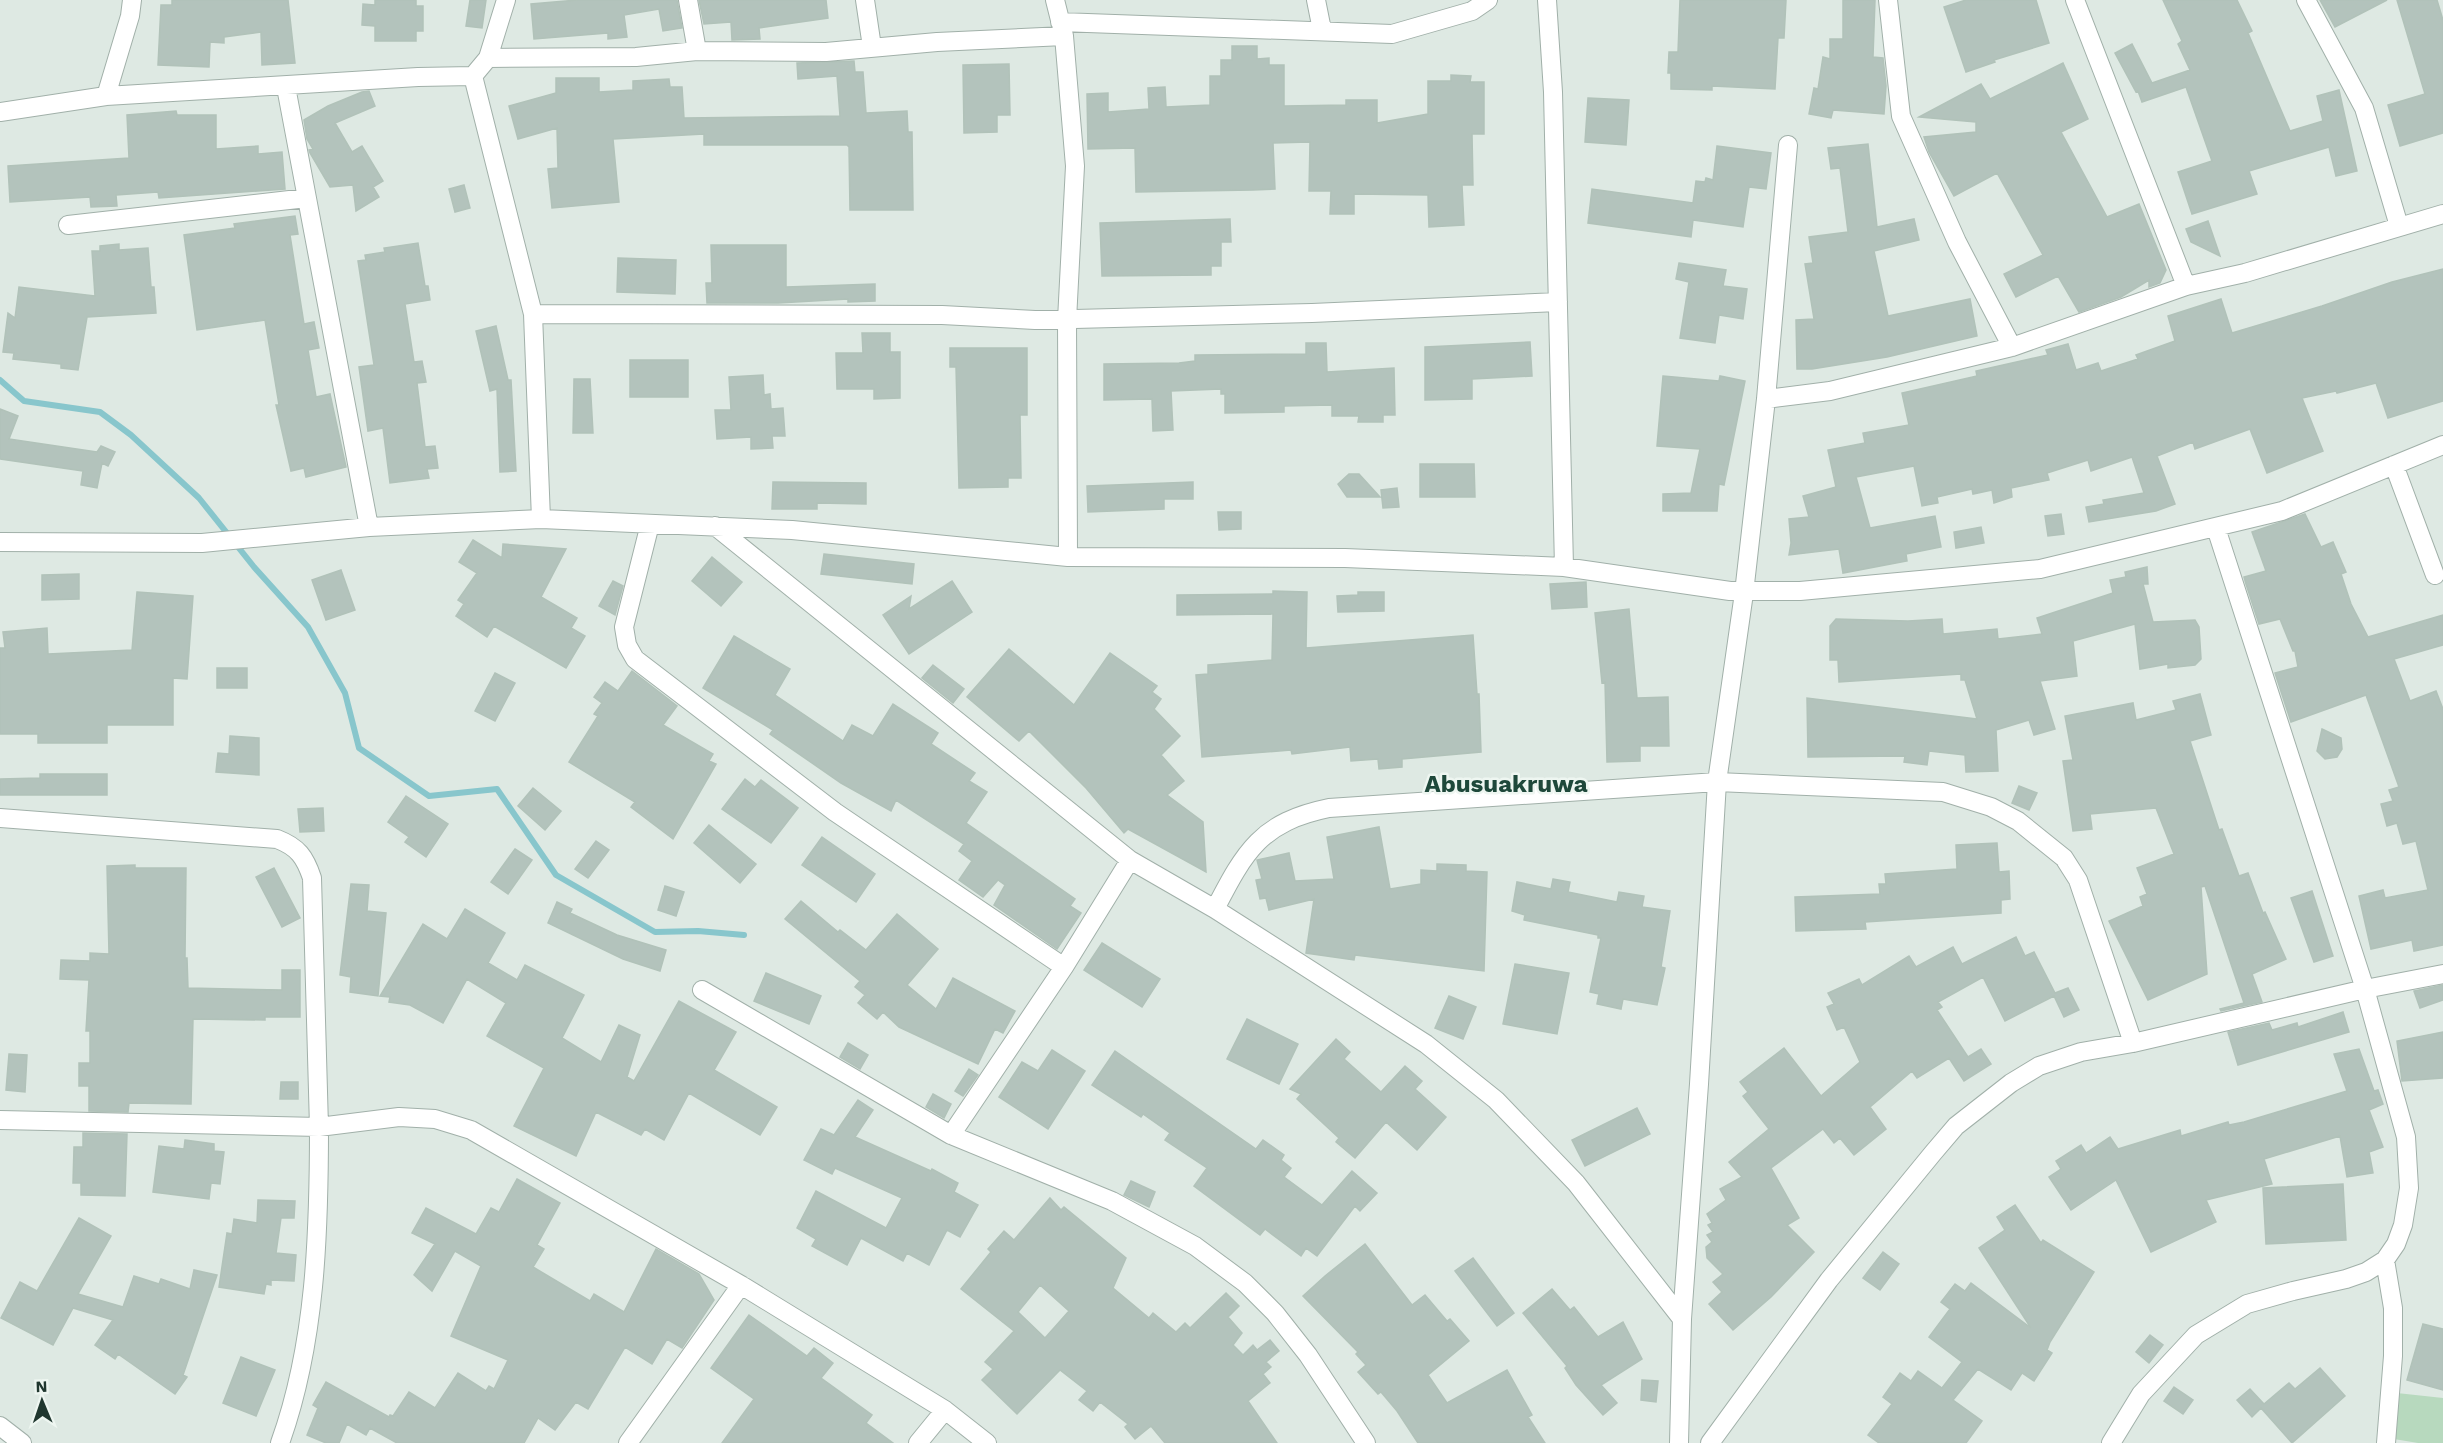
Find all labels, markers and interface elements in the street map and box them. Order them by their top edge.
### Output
district label: Abusuakruwa [1424,770,1588,798]
north arrow [12,1371,72,1431]
text: N [35,1377,48,1396]

